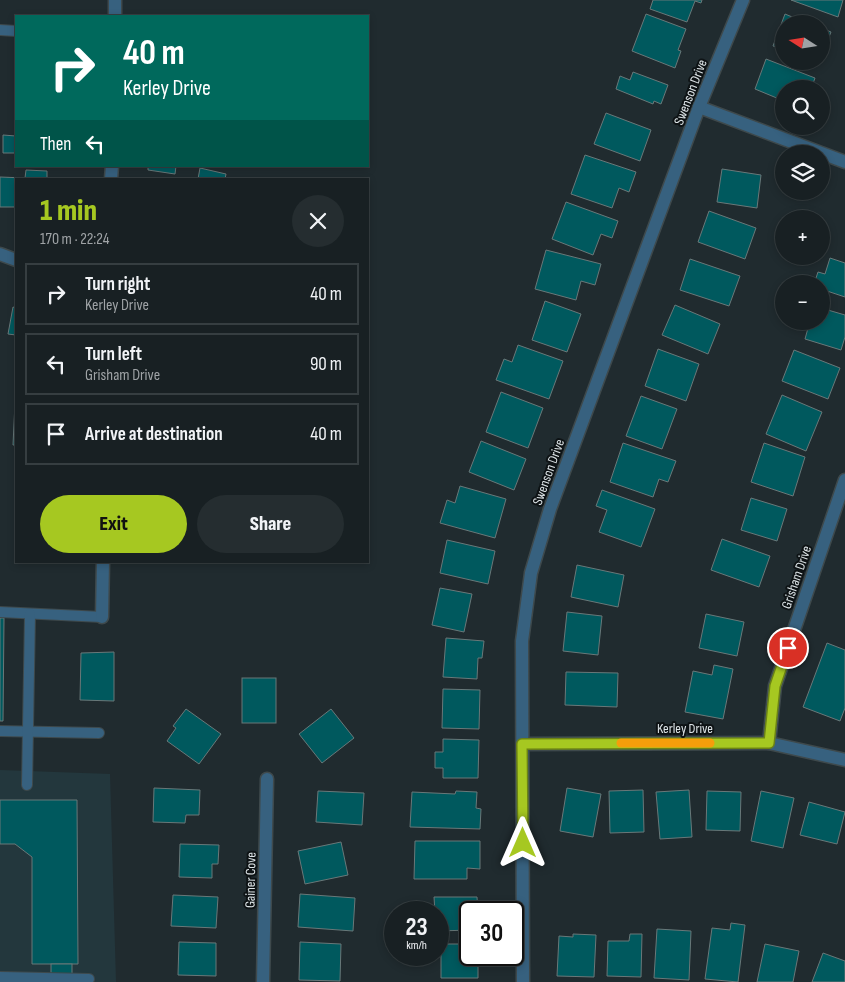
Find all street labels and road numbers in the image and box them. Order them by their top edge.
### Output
street label: Swenson Drive [670,57,711,127]
street label: Swenson Drive [529,437,568,507]
street label: Grisham Drive [778,543,815,611]
street label: Kerley Drive [657,720,713,737]
street label: Gainer Cove [242,852,259,908]

